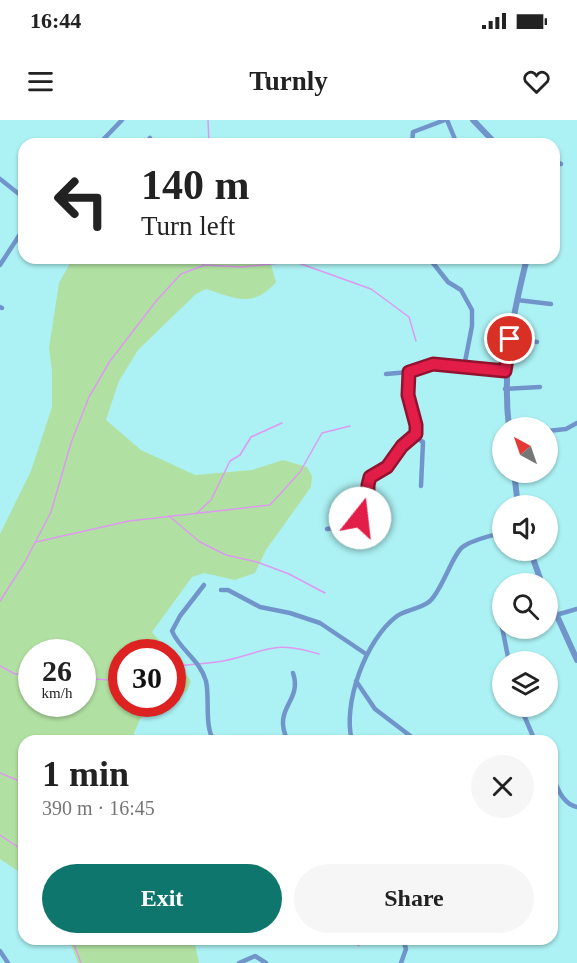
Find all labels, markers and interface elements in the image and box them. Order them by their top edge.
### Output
text: 16:44 [30,8,81,33]
icon: menu [24,65,57,98]
icon: heart [520,65,553,98]
text: Turnly [249,66,328,96]
icon: left [42,162,120,240]
text: 140 m [141,162,250,208]
text: Turn left [141,211,235,241]
pin [484,313,535,364]
icon: arrive [493,322,526,355]
north arrow [492,417,558,483]
map controls [492,417,558,717]
position arrow [328,486,392,550]
button: sound [492,495,558,561]
button: search [492,573,558,639]
speed limit sign: 30 [108,639,186,717]
button: layers [492,651,558,717]
text: 26 [42,654,72,687]
text: km/h [42,685,72,701]
text: 1 min [42,754,129,794]
button: close [471,755,534,818]
text: 390 m · 16:45 [42,797,155,819]
button: Exit [42,864,282,933]
button: Share [294,864,534,933]

